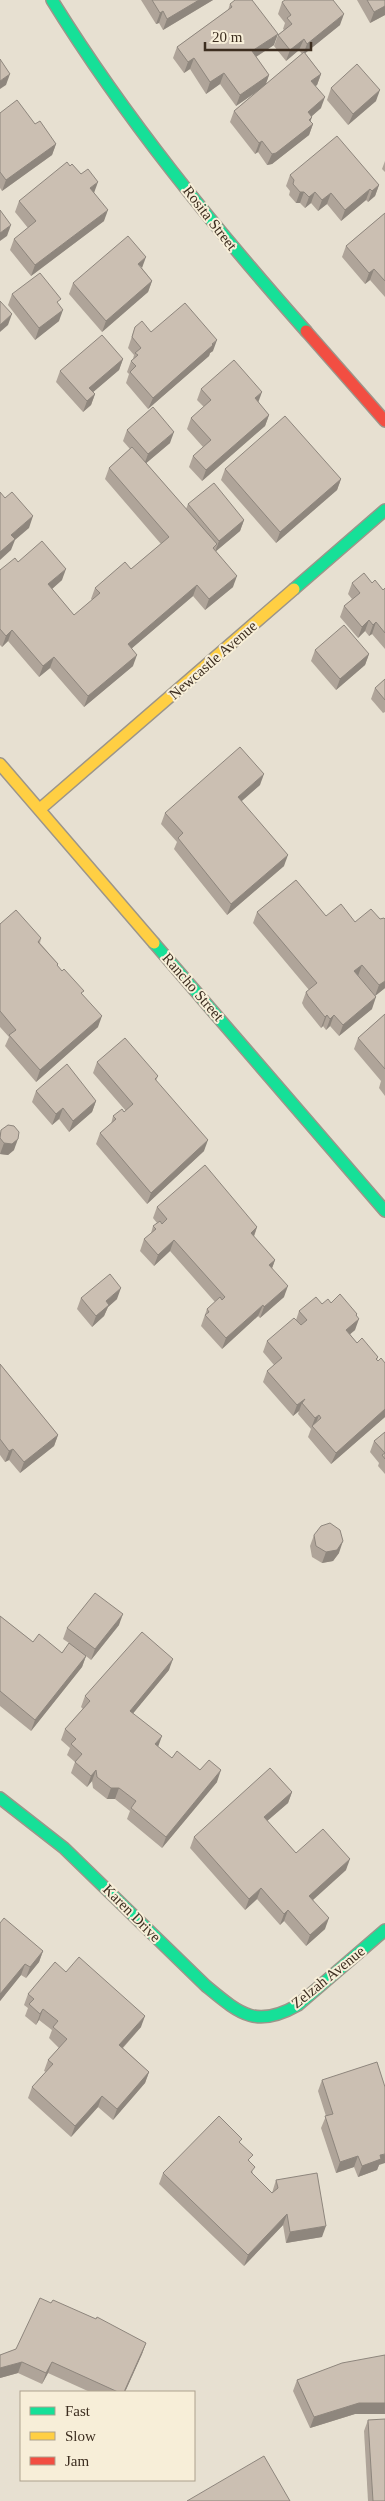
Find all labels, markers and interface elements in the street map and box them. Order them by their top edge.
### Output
scale bar [205,20,311,52]
text: 20 m [212,29,243,45]
street label: Rosita Street [180,183,241,254]
street label: Newcastle Avenue [166,617,260,702]
street label: Rancho Street [159,950,227,1025]
street label: Karen Drive [100,1881,164,1945]
street label: Zelzah Avenue [288,1942,368,2011]
legend [20,2391,195,2481]
text: Fast [65,2403,91,2419]
text: Slow [65,2428,96,2444]
text: Jam [65,2453,89,2469]

